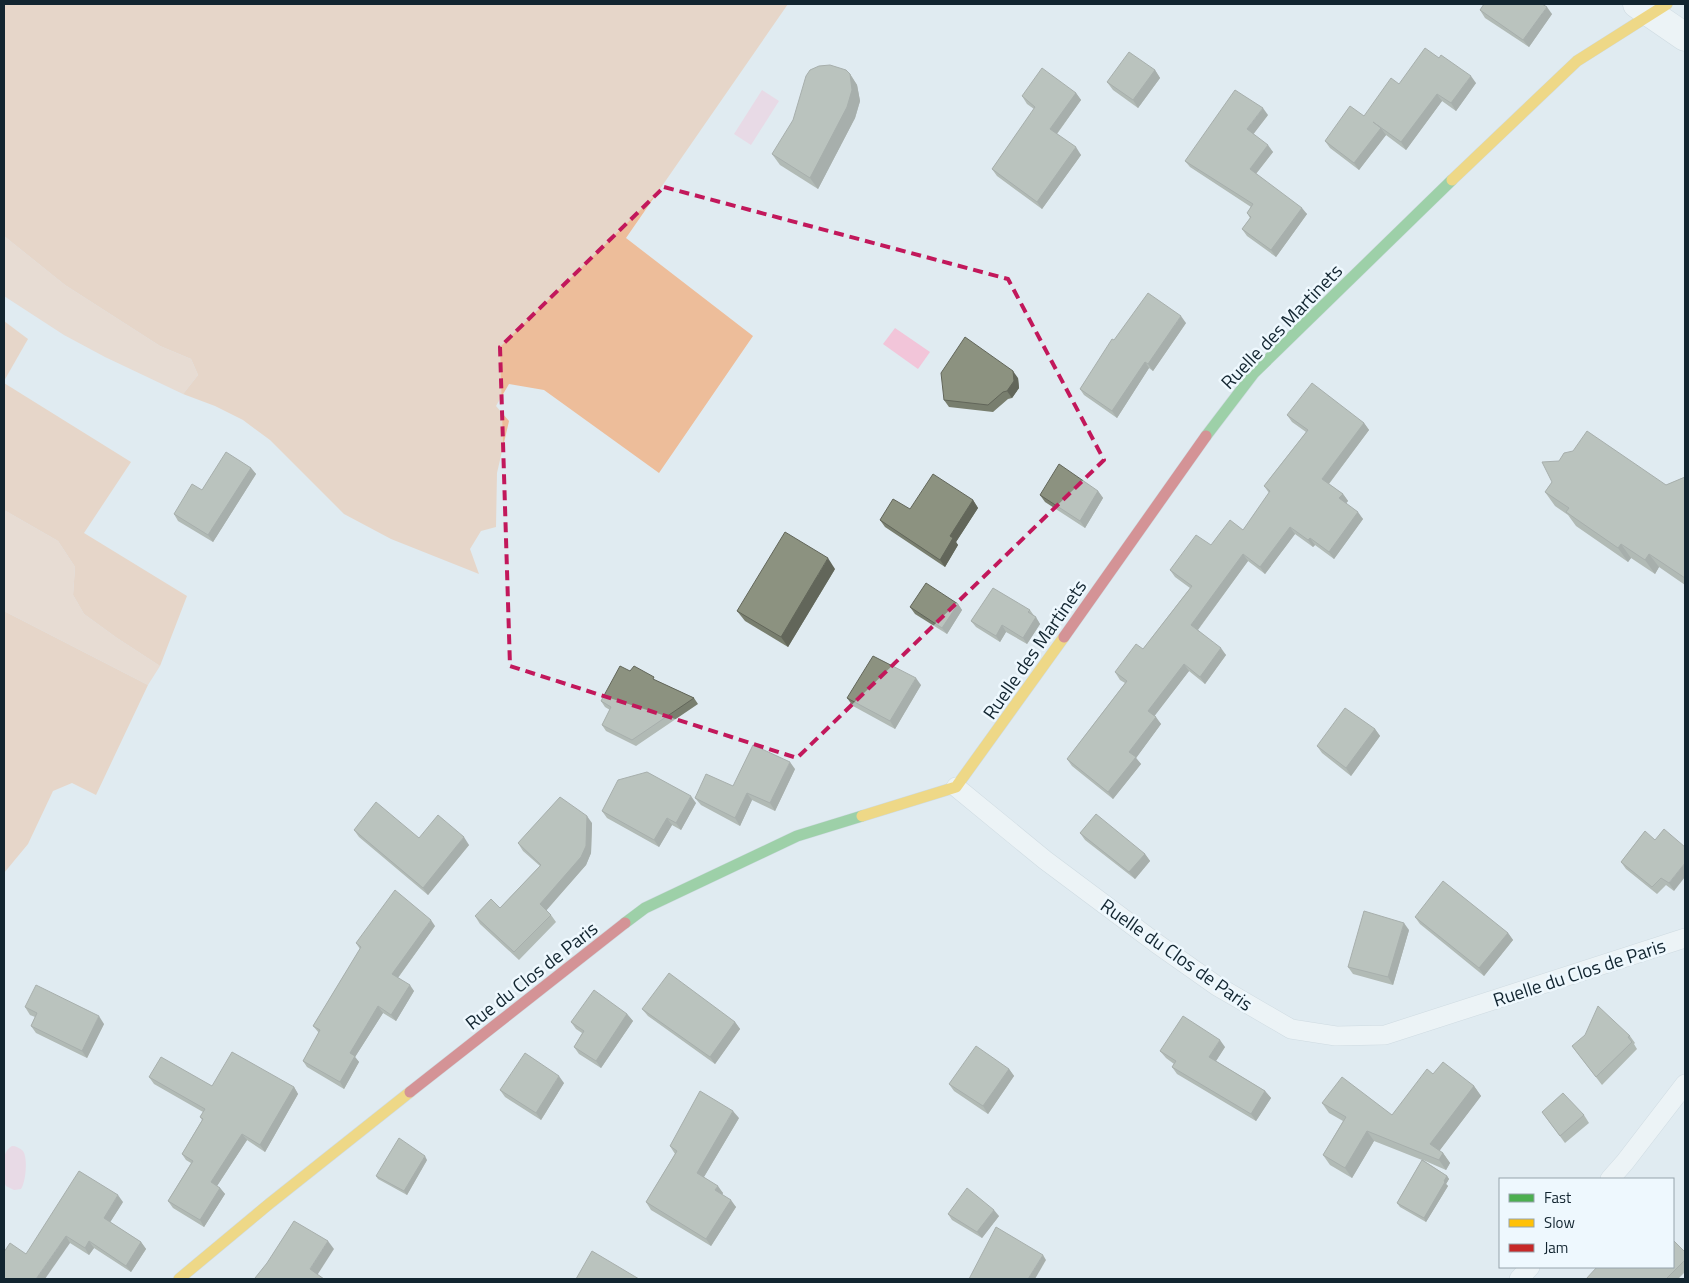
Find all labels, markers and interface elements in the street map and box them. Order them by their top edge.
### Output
street label: Ruelle des Martinets [1213,257,1349,395]
street label: Ruelle des Martinets [975,573,1093,725]
street label: Ruelle du Clos de Paris [1095,890,1259,1018]
street label: Rue du Clos de Paris [458,914,604,1036]
street label: Ruelle du Clos de Paris [1489,930,1669,1014]
legend [1499,1178,1674,1268]
text: Fast [1544,1186,1572,1209]
text: Slow [1544,1211,1575,1234]
text: Jam [1544,1236,1568,1259]

